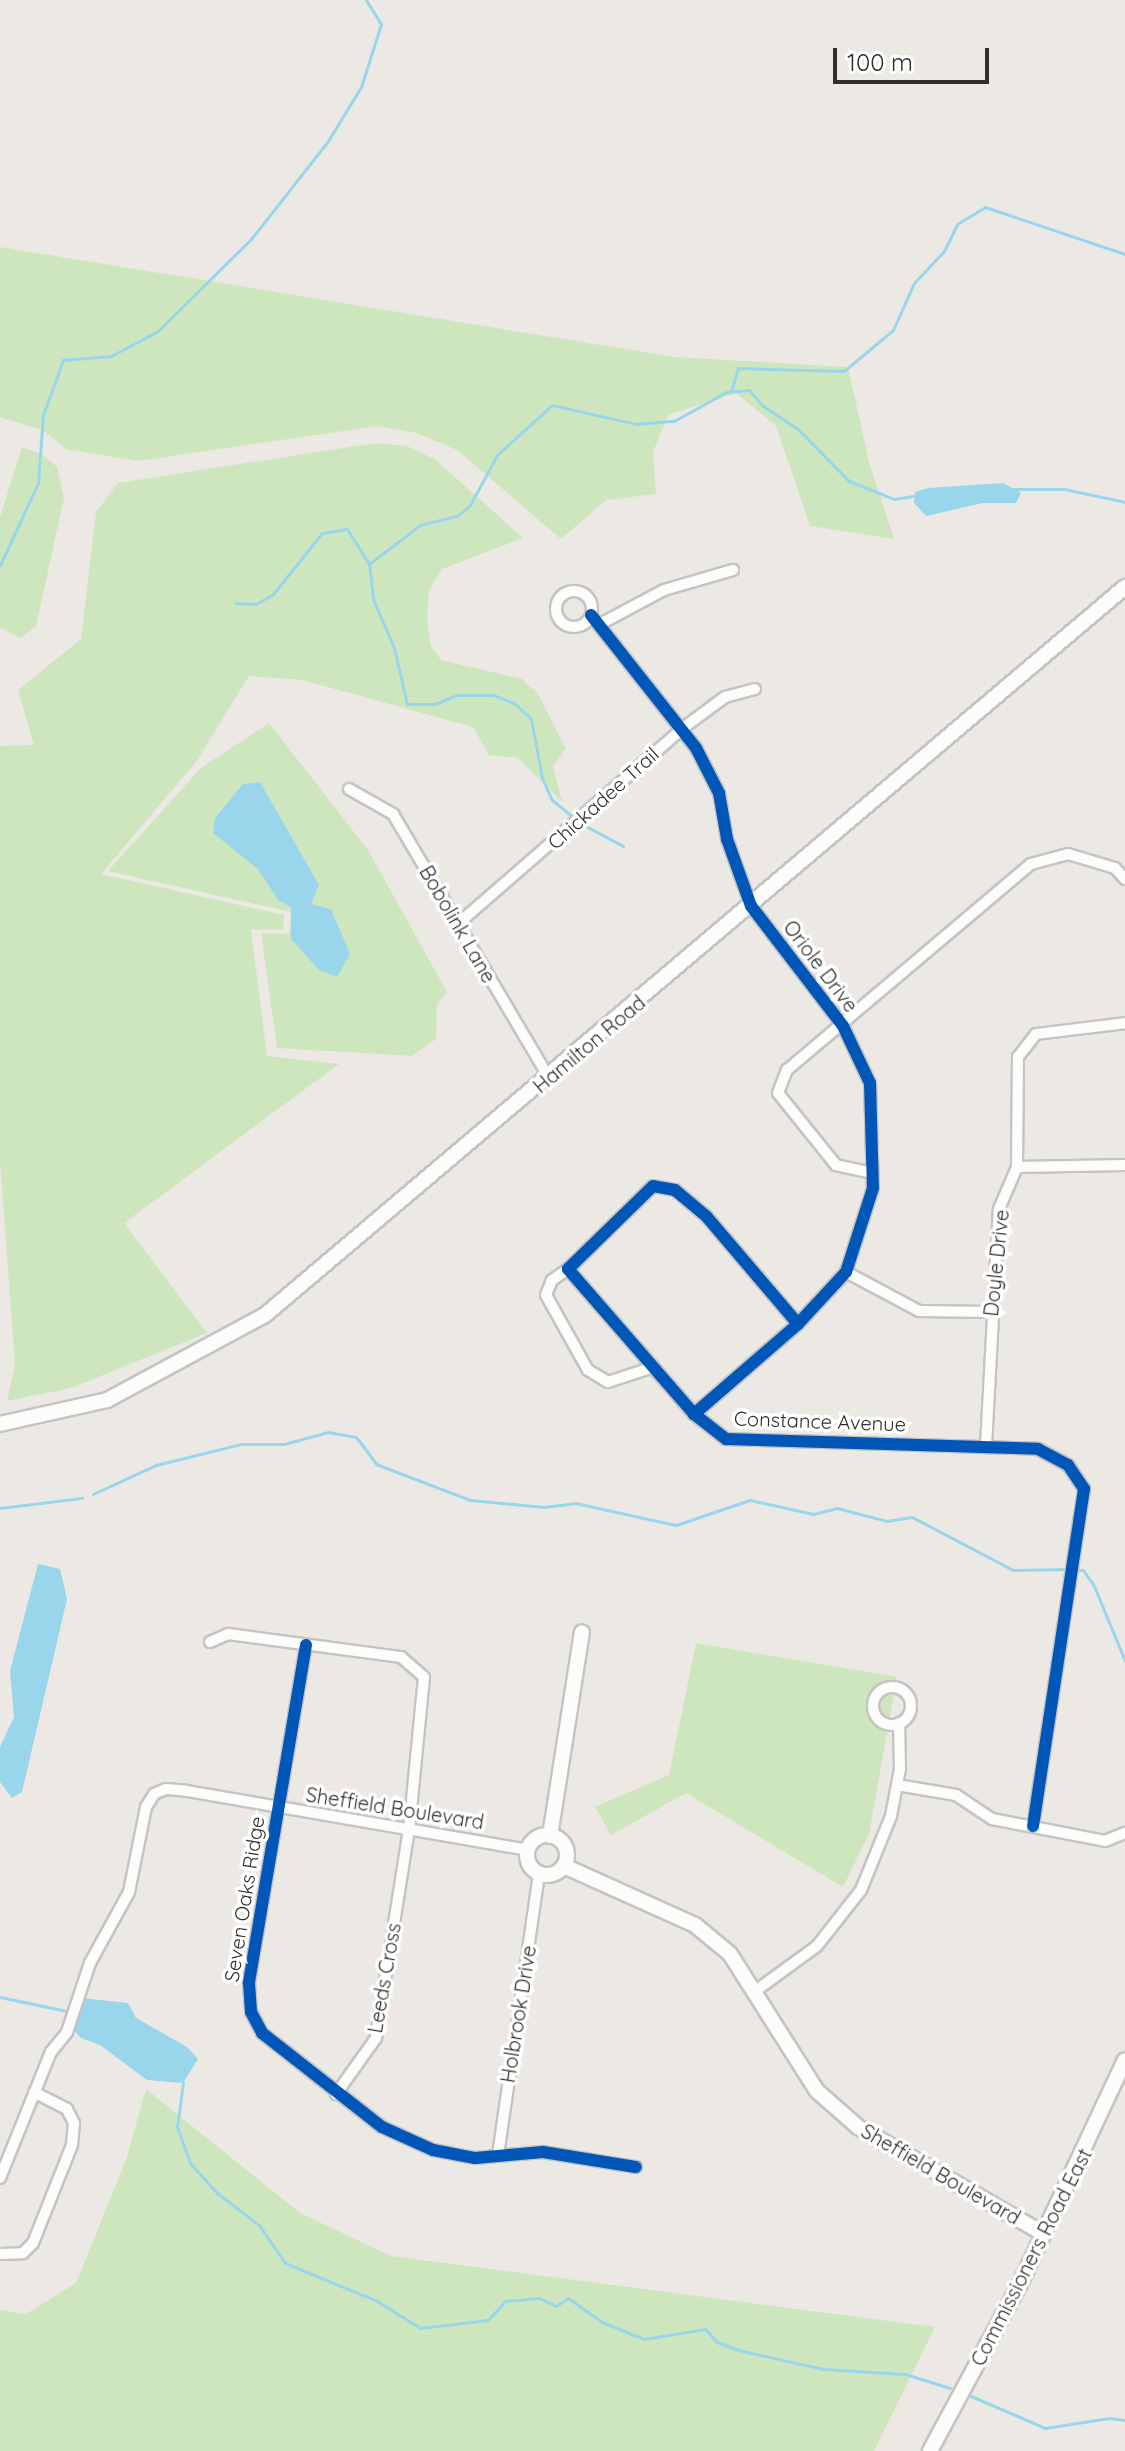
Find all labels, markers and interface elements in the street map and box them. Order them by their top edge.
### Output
scale bar [837,32,993,82]
text: 100 m [847,47,913,77]
street label: Chickadee Trail [542,742,664,854]
street label: Bobolink Lane [415,861,501,987]
street label: Oriole Drive [779,915,863,1017]
street label: Hamilton Road [528,990,650,1098]
street label: Doyle Drive [978,1208,1014,1318]
street label: Constance Avenue [734,1406,906,1436]
street label: Sheffield Boulevard [304,1782,486,1834]
street label: Seven Oaks Ridge [219,1815,269,1983]
street label: Leeds Cross [363,1921,405,2035]
street label: Holbrook Drive [495,1944,541,2084]
street label: Sheffield Boulevard [857,2119,1025,2229]
street label: Commissioners Road East [966,2144,1096,2370]

